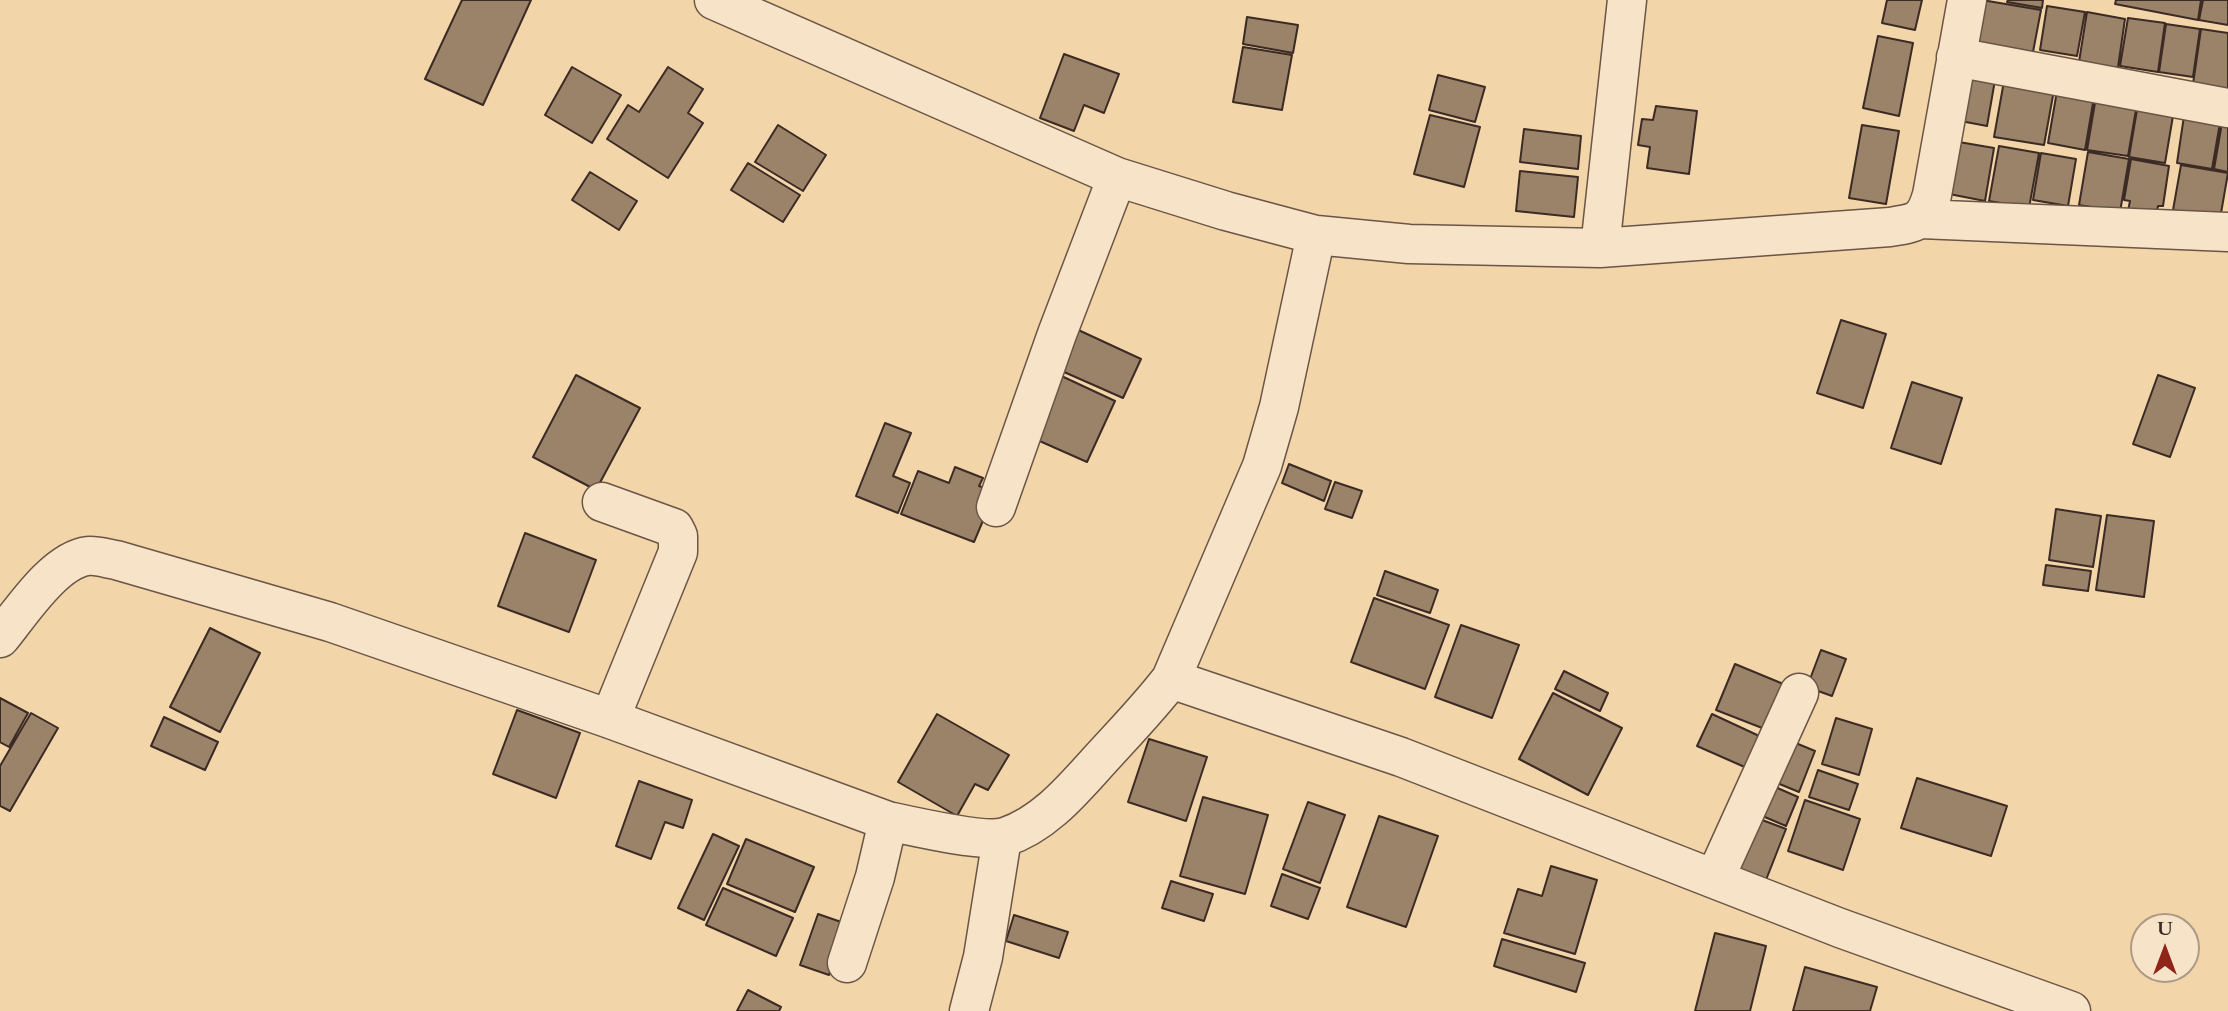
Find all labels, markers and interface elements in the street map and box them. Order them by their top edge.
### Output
north arrow [2130,913,2200,983]
text: U [2157,916,2173,942]

